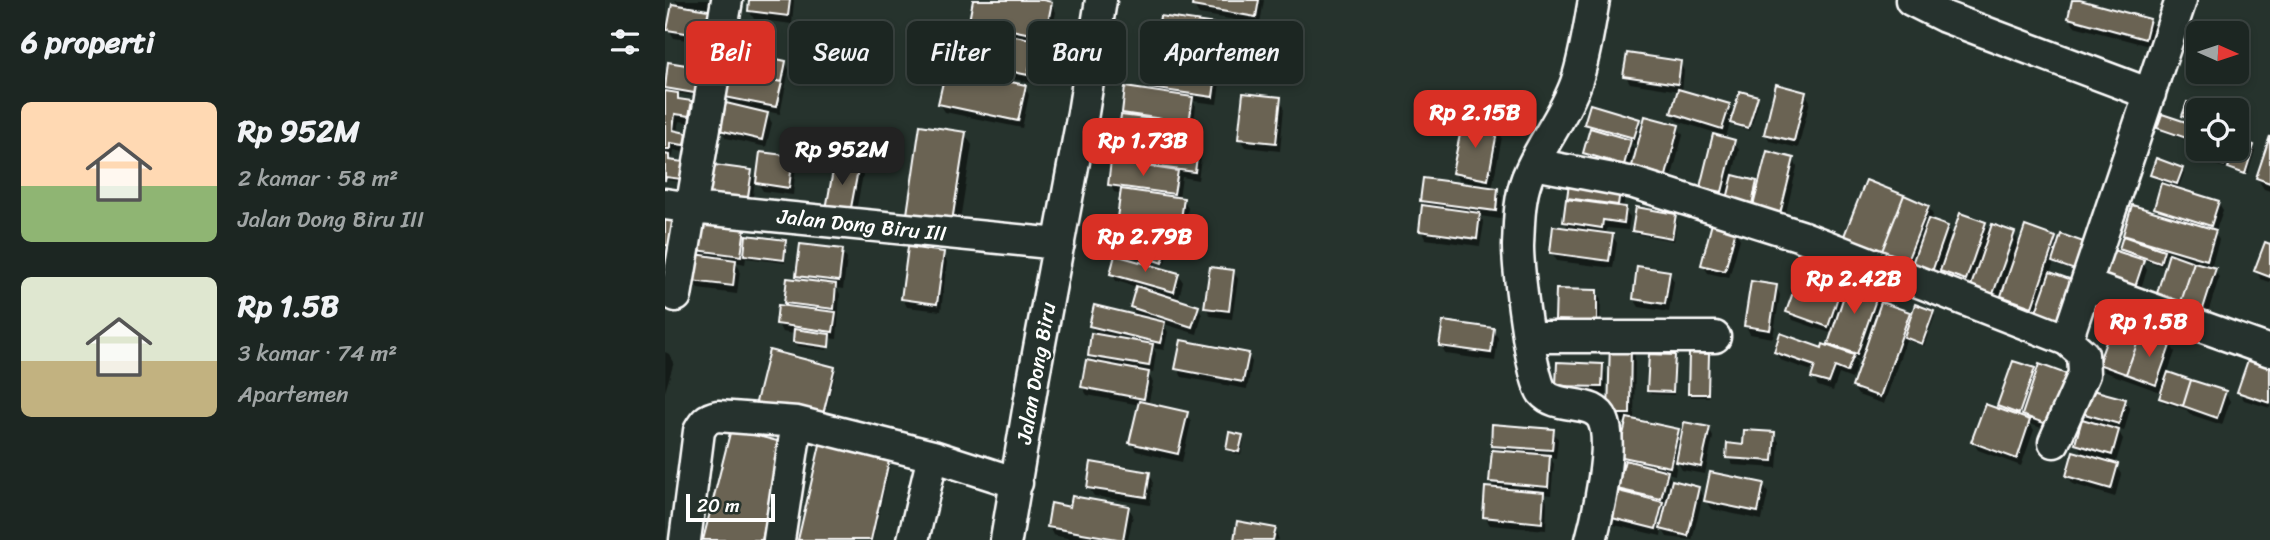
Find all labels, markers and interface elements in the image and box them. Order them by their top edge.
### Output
text: 6 properti [21,15,154,69]
chip: Beli [686,21,775,84]
chip: Sewa [789,21,893,84]
chip: Filter [907,21,1014,84]
chip: Baru [1028,21,1126,84]
chip: Apartemen [1140,21,1303,84]
north arrow [2186,21,2249,84]
map controls [2186,21,2249,161]
icon: filters [606,23,644,61]
pin: Rp 2.15B [1403,90,1547,150]
text: Rp 2.15B [1430,92,1520,133]
button: locate [2186,98,2249,161]
text: Rp 952M [238,104,360,158]
pin: Rp 1.73B [1071,118,1215,178]
text: Rp 1.73B [1098,120,1188,161]
pin: Rp 952M [777,128,907,187]
text: Rp 952M [795,129,889,170]
icon: home [77,130,161,214]
text: 2 kamar · 58 m² [238,158,398,199]
street label: Jalan Dong Biru III [775,197,949,253]
text: Jalan Dong Biru III [238,199,424,240]
pin: Rp 2.79B [1073,215,1217,274]
text: Rp 2.79B [1098,216,1192,257]
pin: Rp 2.42B [1782,256,1926,316]
text: Rp 2.42B [1807,258,1901,299]
text: Rp 1.5B [238,279,339,333]
street label: Jalan Dong Biru [1005,298,1067,448]
pin: Rp 1.5B [2084,300,2214,359]
text: Rp 1.5B [2110,301,2188,342]
icon: home [77,305,161,389]
text: 3 kamar · 74 m² [238,333,397,374]
text: Apartemen [238,374,348,415]
text: 20 m [697,489,740,522]
scale bar [686,491,775,523]

